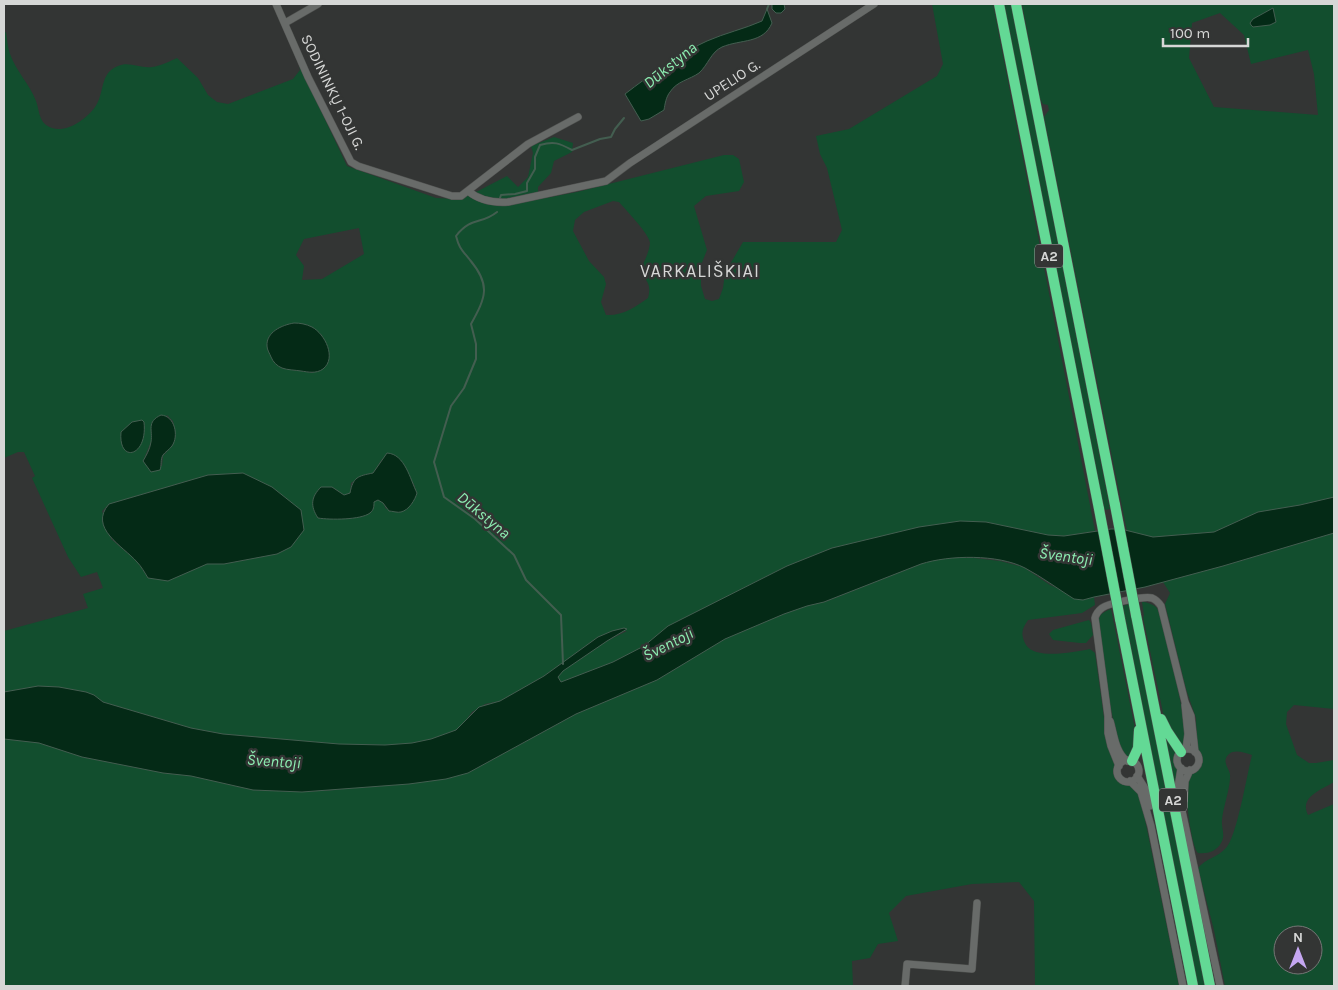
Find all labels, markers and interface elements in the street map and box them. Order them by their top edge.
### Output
scale bar [1163,15,1248,47]
text: 100 m [1170,24,1210,42]
street label: SODININKŲ 1-OJI G. [297,31,369,153]
water label: Dūkstyna [640,38,700,92]
street label: UPELIO G. [701,55,764,105]
road number: A2 [1035,245,1063,268]
district label: VARKALIŠKIAI [640,260,760,282]
water label: Dūkstyna [454,487,514,543]
water label: Šventoji [1038,543,1094,569]
water label: Šventoji [640,623,696,665]
water label: Šventoji [246,750,302,772]
road number: A2 [1159,788,1187,812]
north arrow [1273,925,1323,975]
text: N [1293,929,1303,946]

